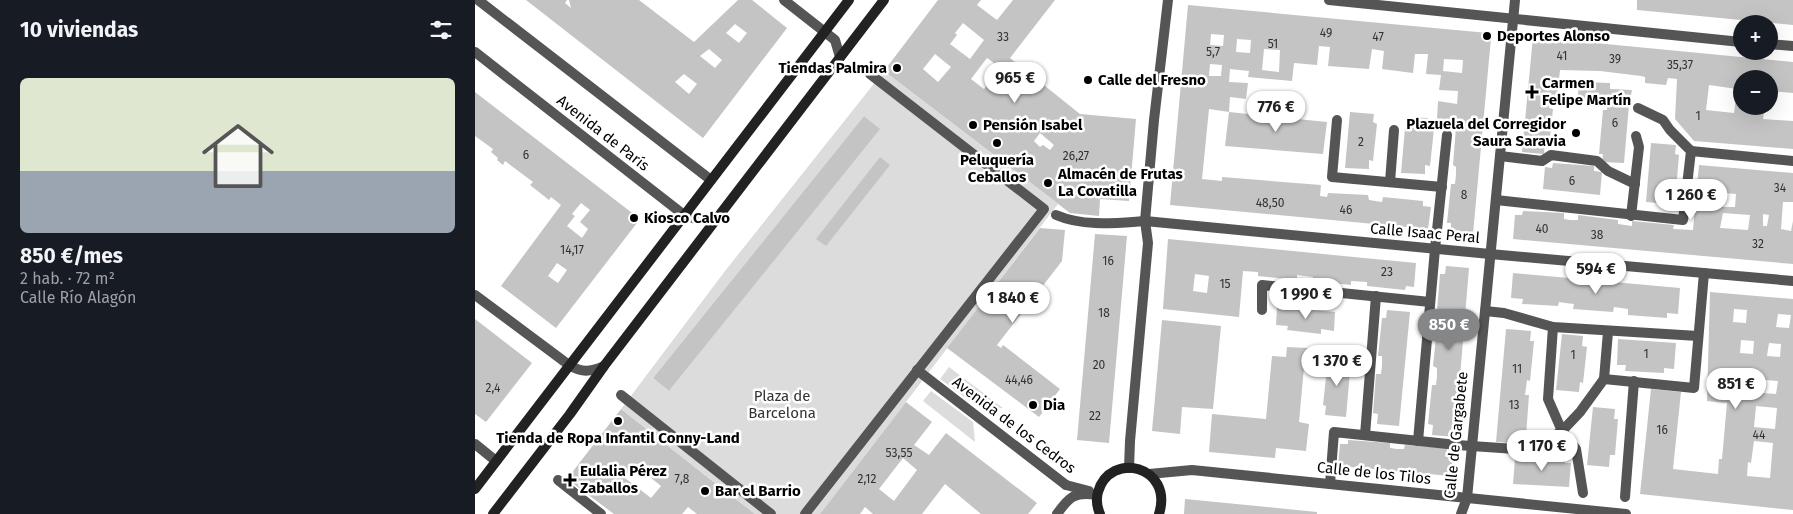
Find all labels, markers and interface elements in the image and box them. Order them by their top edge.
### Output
map controls [1733,15,1778,115]
button: + [1733,15,1778,60]
icon: filters [427,16,455,44]
text: 10 viviendas [20,17,138,43]
house number: 49 [1320,26,1332,40]
place label: Deportes Alonso [1497,27,1610,45]
house number: 33 [997,30,1009,44]
house number: 47 [1372,30,1384,44]
marker: Deportes Alonso [1481,30,1493,42]
house number: 51 [1268,37,1278,51]
house number: 5,7 [1206,45,1220,59]
house number: 41 [1557,49,1567,63]
house number: 39 [1609,52,1621,66]
house number: 35,37 [1667,58,1693,72]
place label: Tiendas Palmira [779,59,887,77]
marker: Tiendas Palmira [891,62,903,74]
pin: 965 € [980,62,1050,104]
text: 965 € [995,68,1035,87]
button: − [1733,70,1778,115]
place label: Calle del Fresno [1098,71,1206,89]
marker: Calle del Fresno [1082,74,1094,86]
place label: Carmen Felipe Martín [1542,74,1631,109]
marker: Carmen Felipe Martín [1526,86,1538,98]
pin: 776 € [1241,90,1311,133]
street label: Avenida de París [553,91,653,175]
text: 776 € [1258,97,1294,116]
house number: 1 [1695,109,1701,123]
icon: home [193,111,283,201]
place label: Plazuela del Corregidor Saura Saravia [1406,115,1567,150]
place label: Pensión Isabel [983,116,1083,134]
house number: 6 [1612,116,1618,130]
marker: Pensión Isabel [967,119,979,131]
marker: Plazuela del Corregidor Saura Saravia [1570,127,1582,139]
house number: 2 [1358,135,1364,149]
marker: Peluquería Ceballos [991,137,1003,149]
house number: 6 [523,148,529,162]
house number: 26,27 [1063,149,1089,163]
place label: Peluquería Ceballos [960,151,1034,186]
place label: Almacén de Frutas La Covatilla [1057,165,1183,200]
house number: 6 [1569,174,1575,188]
marker: Almacén de Frutas La Covatilla [1042,177,1054,189]
pin: 1 260 € [1645,178,1737,221]
house number: 34 [1774,181,1787,195]
text: 1 260 € [1665,185,1717,204]
house number: 8 [1461,188,1468,202]
house number: 48,50 [1256,196,1285,210]
house number: 46 [1340,203,1352,217]
place label: Kiosco Calvo [644,209,730,227]
marker: Kiosco Calvo [628,212,640,224]
street label: Calle Isaac Peral [1369,219,1481,247]
house number: 40 [1535,222,1549,236]
house number: 38 [1591,228,1604,242]
house number: 32 [1752,237,1764,251]
text: 850 €/mes [20,243,123,269]
house number: 14,17 [560,243,584,257]
pin: 594 € [1561,252,1631,295]
house number: 16 [1102,254,1114,268]
text: 594 € [1576,259,1616,278]
house number: 23 [1381,265,1393,279]
text: 2 hab. · 72 m² [20,269,115,288]
house number: 15 [1219,277,1231,291]
pin: 1 990 € [1260,278,1352,320]
pin: 1 840 € [967,282,1059,324]
text: 1 990 € [1280,284,1332,303]
text: Calle Río Alagón [20,288,136,307]
text: 1 840 € [987,288,1039,307]
house number: 18 [1098,306,1110,320]
pin: 850 € [1414,308,1484,351]
text: 850 € [1429,315,1469,334]
pin: 1 370 € [1291,344,1383,387]
house number: 1 [1643,347,1649,361]
house number: 1 [1570,348,1576,362]
text: 1 370 € [1312,351,1362,370]
house number: 20 [1093,358,1106,372]
house number: 11 [1512,362,1522,376]
pin: 851 € [1701,368,1771,410]
street label: Calle de Gargabete [1440,371,1472,499]
street label: Avenida de los Cedros [949,373,1079,477]
house number: 44,46 [1005,373,1033,387]
text: 851 € [1717,374,1755,393]
house number: 2,4 [486,381,501,395]
park label: Plaza de Barcelona [748,387,816,422]
place label: Dia [1043,396,1065,414]
house number: 13 [1508,398,1520,412]
marker: Dia [1027,399,1039,411]
house number: 22 [1089,409,1101,423]
marker: Tienda de Ropa Infantil Conny-Land [612,415,624,427]
house number: 16 [1656,423,1668,437]
house number: 44 [1753,428,1766,442]
place label: Tienda de Ropa Infantil Conny-Land [496,429,740,447]
pin: 1 170 € [1496,430,1588,472]
text: 1 170 € [1518,436,1566,455]
house number: 53,55 [886,446,912,460]
street label: Calle de los Tilos [1316,458,1432,488]
place label: Eulalia Pérez Zaballos [580,462,667,497]
house number: 7,8 [675,472,690,486]
house number: 2,12 [858,472,876,486]
marker: Eulalia Pérez Zaballos [564,474,576,486]
place label: Bar el Barrio [715,482,801,500]
marker: Bar el Barrio [699,485,711,497]

